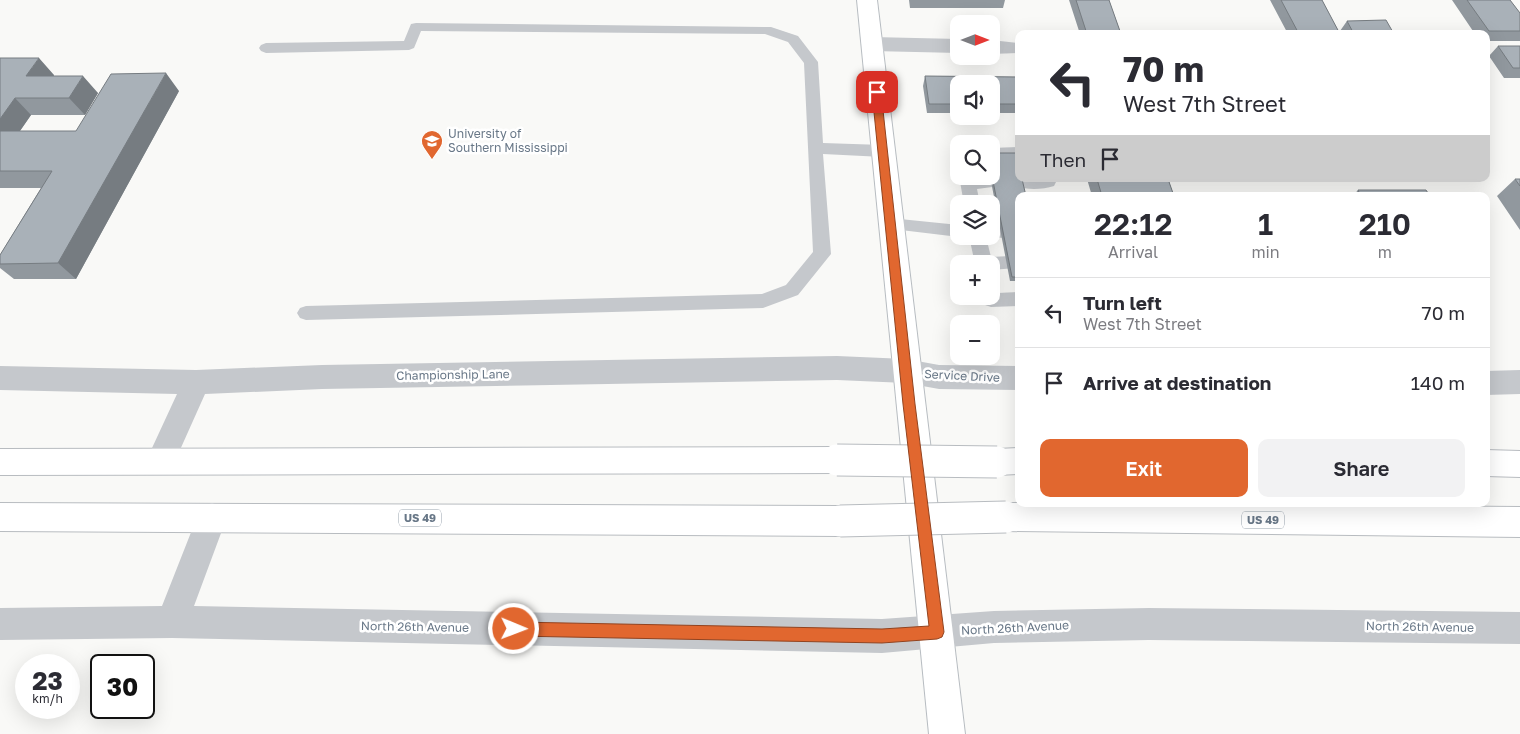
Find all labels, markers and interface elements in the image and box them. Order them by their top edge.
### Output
north arrow [950,15,1000,65]
map controls [950,15,1000,365]
text: 70 m [1123,48,1204,90]
icon: left [1040,50,1105,115]
pin [856,71,898,113]
button: sound [950,75,1000,125]
icon: arrive [863,78,891,106]
text: West 7th Street [1123,90,1287,117]
place label: University of Southern Mississippi [448,126,568,155]
school or university icon: University of Southern Mississippi [420,129,444,160]
button: search [950,135,1000,185]
icon: arrive [1096,145,1124,173]
text: Then [1040,148,1086,171]
button: layers [950,195,1000,245]
text: 22:12 [1094,206,1172,242]
text: 1 [1258,206,1273,242]
text: 210 [1359,206,1411,242]
text: Arrival [1108,242,1158,262]
text: min [1251,242,1280,262]
text: m [1378,242,1392,262]
button: + [950,255,1000,305]
text: Turn left [1083,291,1162,314]
icon: left [1040,299,1068,327]
text: 70 m [1422,301,1465,324]
text: West 7th Street [1083,314,1202,334]
button: − [950,315,1000,365]
street label: Championship Lane [396,366,510,383]
street label: Service Drive [924,366,1000,385]
icon: arrive [1040,369,1068,397]
text: Arrive at destination [1083,371,1271,394]
text: 140 m [1411,371,1465,394]
button: Exit [1040,439,1248,497]
button: Share [1258,439,1465,497]
road number: US 49 [399,509,441,526]
road number: US 49 [1242,512,1284,528]
position arrow [487,602,539,654]
street label: North 26th Avenue [961,617,1069,638]
street label: North 26th Avenue [361,618,469,635]
street label: North 26th Avenue [1366,618,1474,635]
speed limit sign: 30 [90,654,155,719]
text: 23 [32,665,63,696]
text: km/h [32,691,63,706]

